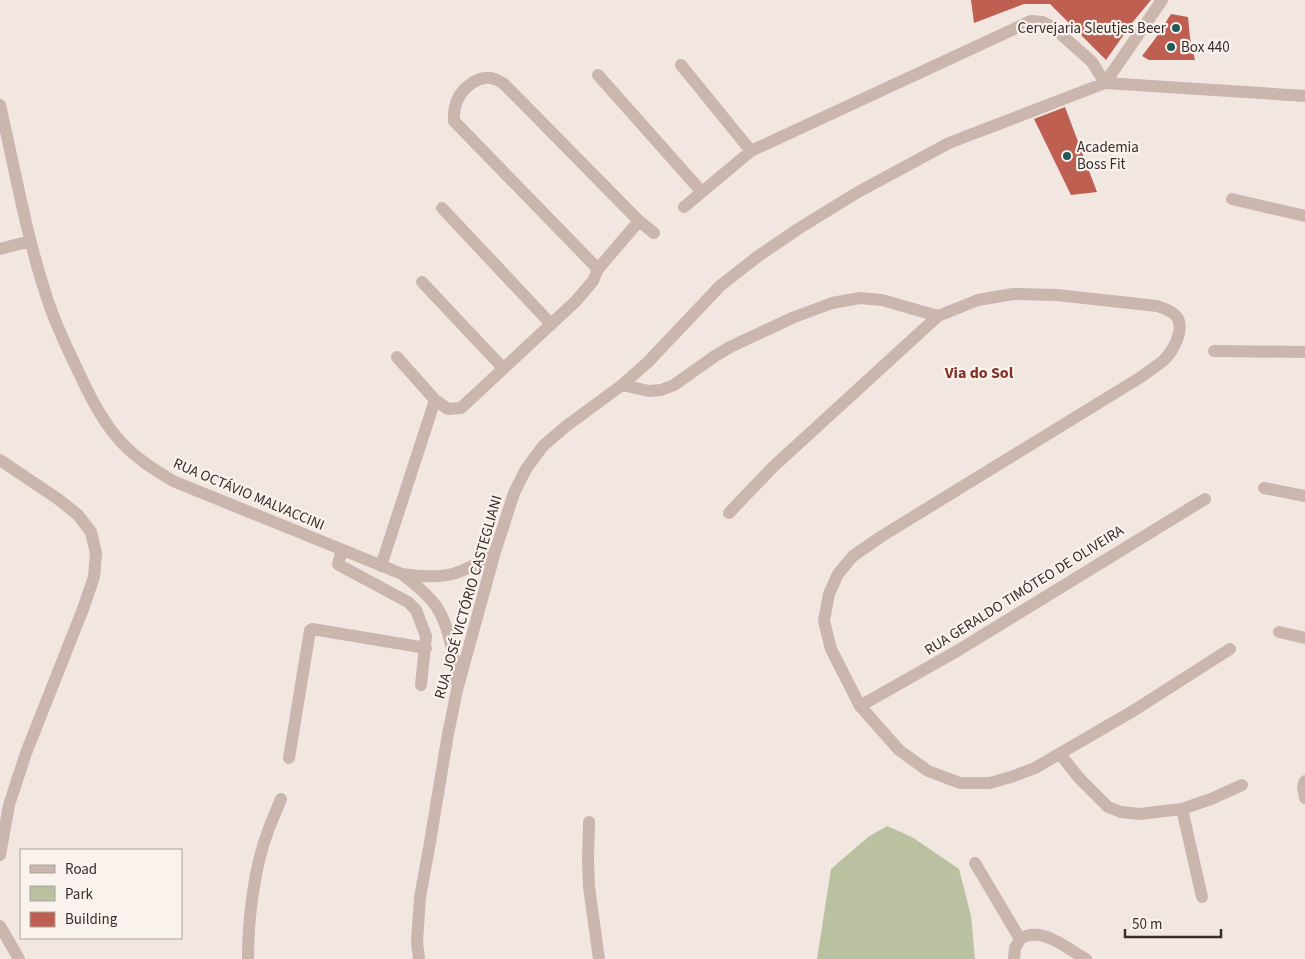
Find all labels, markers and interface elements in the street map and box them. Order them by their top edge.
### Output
place label: Cervejaria Sleutjes Beer [1017,18,1167,39]
marker: Cervejaria Sleutjes Beer [1170,22,1182,34]
place label: Box 440 [1181,37,1230,58]
marker: Box 440 [1165,41,1177,53]
place label: Academia Boss Fit [1077,137,1139,175]
marker: Academia Boss Fit [1061,150,1073,162]
district label: Via do Sol [944,362,1014,384]
street label: RUA OCTÁVIO MALVACCINI [170,453,328,536]
street label: RUA JOSÉ VICTÓRIO CASTEGLIANI [429,493,508,701]
street label: RUA GERALDO TIMÓTEO DE OLIVEIRA [921,520,1129,661]
legend [20,849,182,939]
text: Road [65,859,97,880]
text: Park [65,884,94,905]
scale bar [1125,906,1221,938]
text: Building [65,909,118,930]
text: 50 m [1132,914,1162,935]

